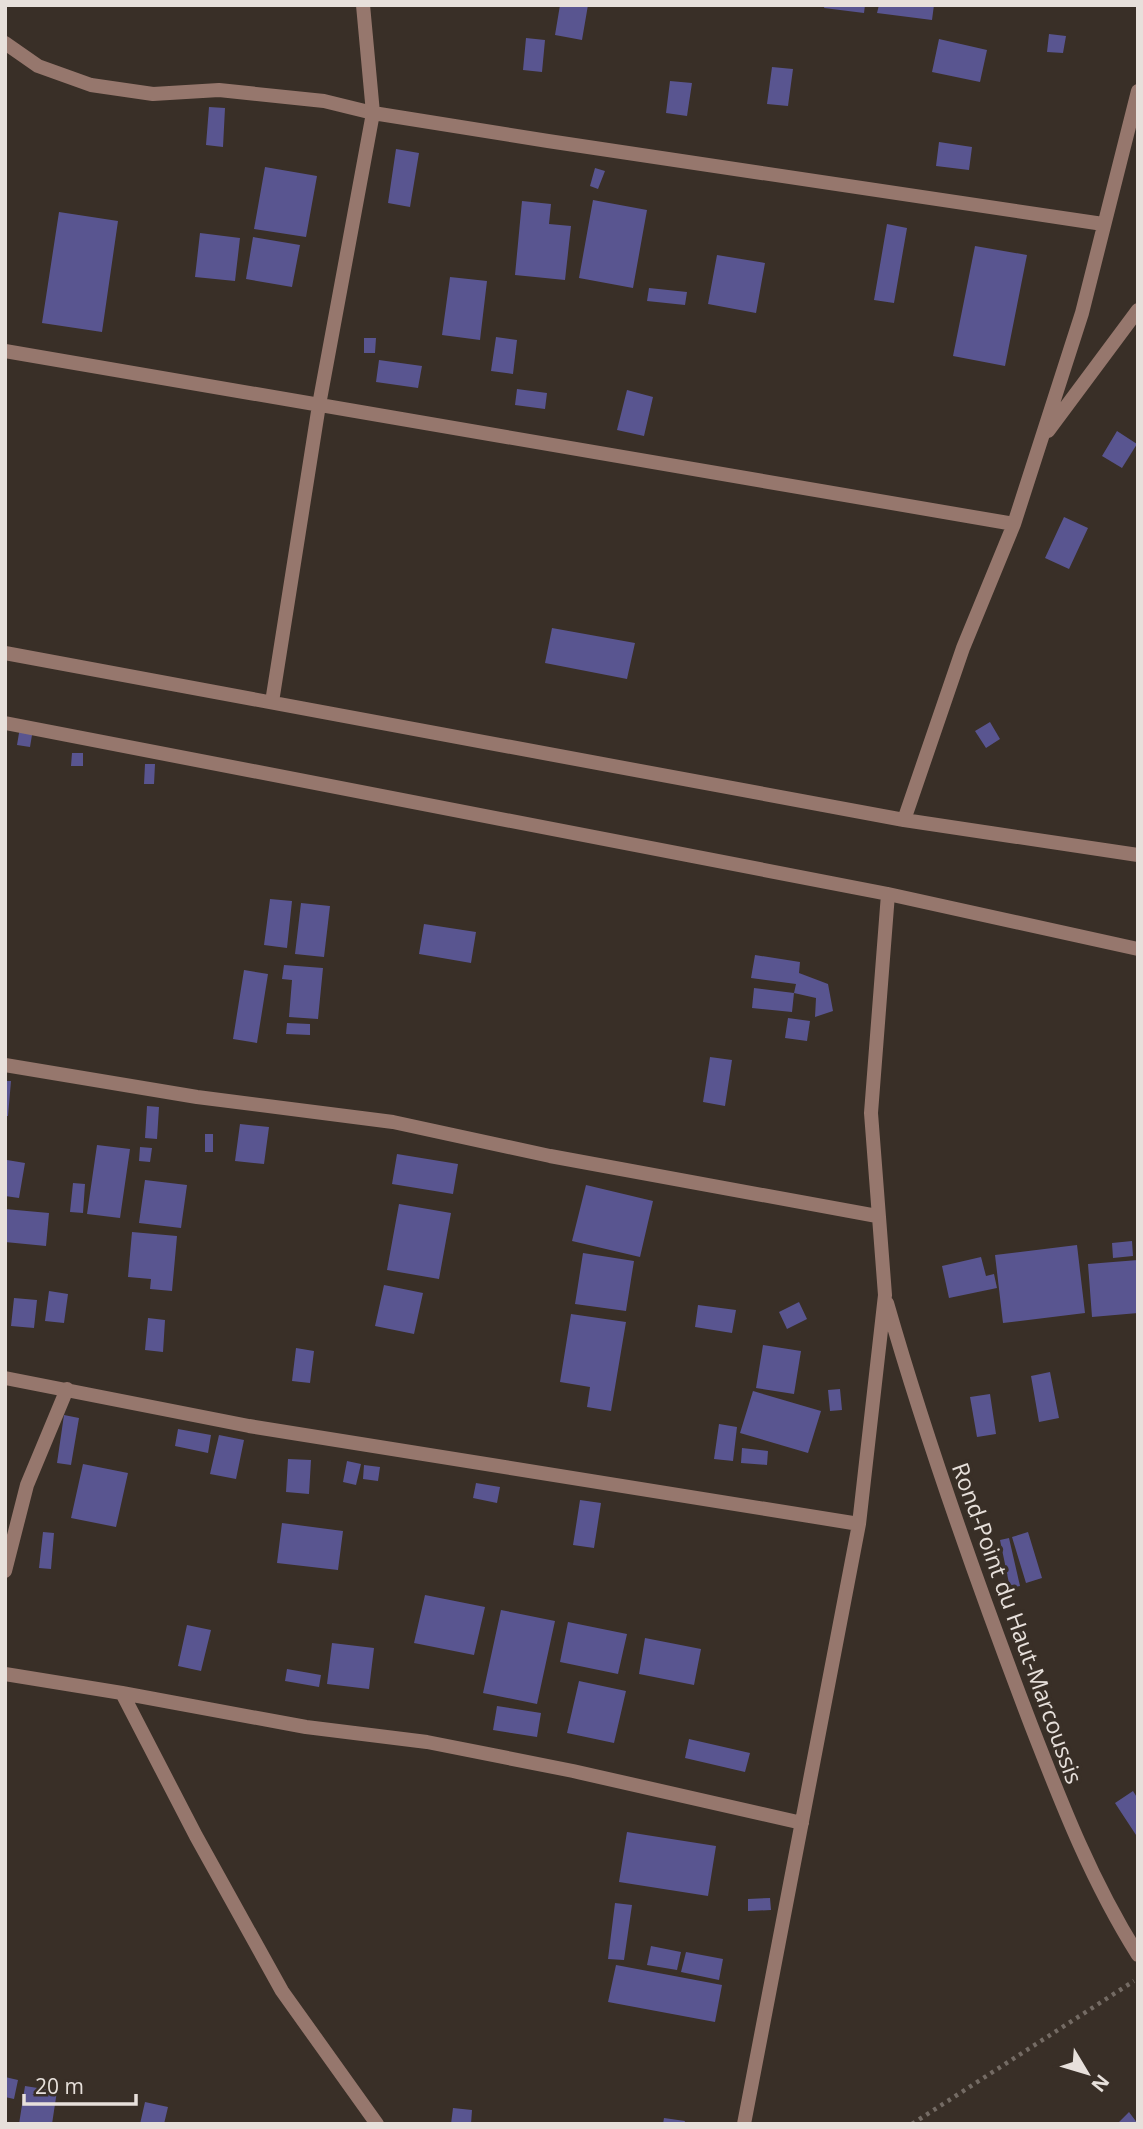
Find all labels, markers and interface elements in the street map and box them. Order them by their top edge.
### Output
street label: Rond-Point du Haut-Marcoussis [945,1458,1091,1788]
north arrow [1052,2038,1122,2108]
scale bar [24,2062,136,2106]
text: N [1085,2069,1115,2098]
text: 20 m [35,2072,84,2100]

